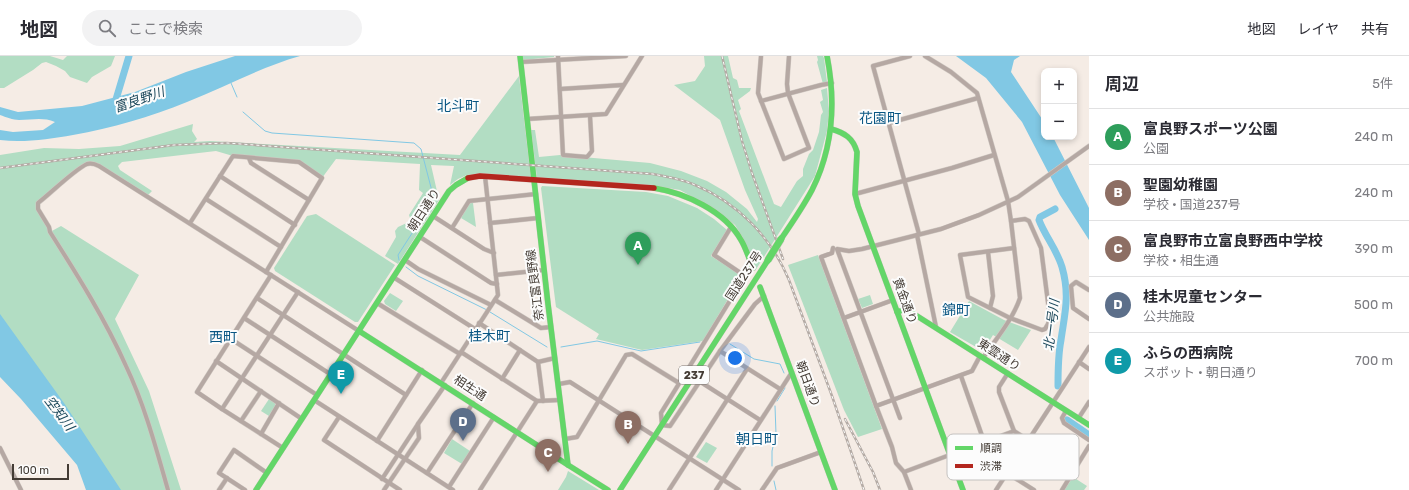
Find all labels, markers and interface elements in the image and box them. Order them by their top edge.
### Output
search box [82,10,362,46]
icon: search [96,17,118,39]
text: 地図 [20,18,58,41]
text: ここで検索 [128,20,203,38]
text: 地図 [1247,21,1275,38]
text: レイヤ [1297,21,1339,38]
text: 共有 [1361,21,1389,38]
map controls [1041,68,1077,140]
button: + [1041,68,1077,104]
text: 周辺 [1105,74,1139,94]
text: 5件 [1372,76,1393,91]
water label: 富良野川 [112,83,168,115]
district label: 北斗町 [437,98,479,115]
button: − [1041,104,1077,140]
district label: 花園町 [859,110,901,127]
text: 富良野スポーツ公園 [1143,120,1278,138]
text: A [1113,129,1123,144]
text: 240 m [1354,129,1393,144]
text: 公園 [1143,141,1169,156]
text: 聖園幼稚園 [1143,176,1218,194]
text: B [1113,185,1123,200]
text: 240 m [1354,185,1393,200]
street label: 朝日通り [405,186,443,234]
text: 学校 · 国道237号 [1143,197,1241,212]
pin: A [625,232,651,265]
text: 富良野市立富良野西中学校 [1143,232,1323,250]
text: C [1113,241,1123,256]
text: 390 m [1354,241,1393,256]
street label: 奈江富良野線 [524,248,546,322]
street label: 国道237号 [723,249,765,303]
text: 学校 · 相生通 [1143,253,1219,268]
street label: 黄金通り [890,276,920,326]
text: 桂木児童センター [1143,288,1263,306]
water label: 北一号川 [1041,296,1062,352]
text: D [1113,297,1123,312]
text: 500 m [1354,297,1393,312]
district label: 錦町 [942,302,970,319]
text: 公共施設 [1143,309,1195,324]
district label: 桂木町 [468,328,510,345]
district label: 西町 [209,329,237,346]
street label: 東雲通り [975,336,1023,374]
text: ふらの西病院 [1143,344,1233,362]
your location [725,348,745,368]
text: E [1114,353,1122,368]
text: 700 m [1355,353,1393,368]
street label: 朝日通り [793,359,823,409]
pin: E [328,361,354,394]
text: スポット · 朝日通り [1143,365,1258,380]
road number: 237 [679,366,709,384]
street label: 相生通 [451,372,489,404]
water label: 空知川 [42,393,79,435]
pin: D [450,408,476,441]
pin: B [615,411,641,444]
district label: 朝日町 [736,431,778,448]
legend [947,434,1079,480]
pin: C [535,439,561,472]
text: 順調 [980,442,1002,455]
text: 渋滞 [980,460,1002,473]
scale bar [12,462,69,481]
text: 100 m [18,464,49,477]

